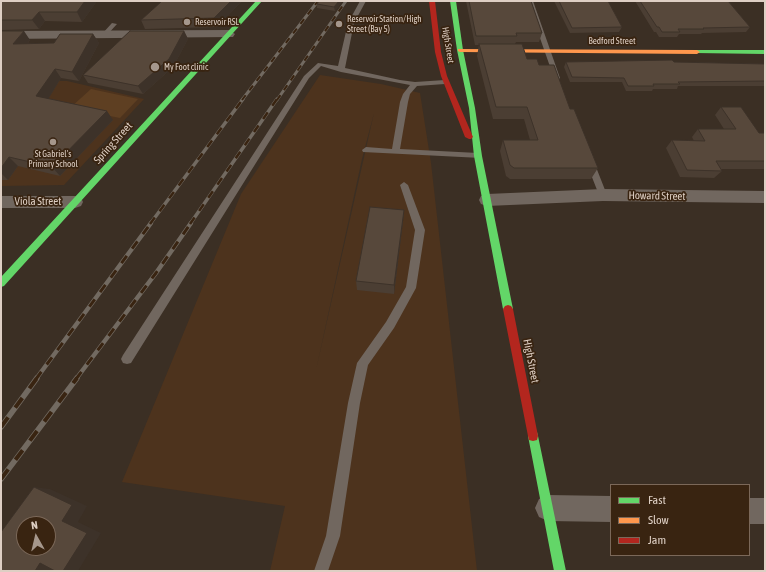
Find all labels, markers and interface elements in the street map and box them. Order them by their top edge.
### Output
place label: Reservoir Station/High Street (Bay 5) [347,14,422,35]
marker: Reservoir RSL [182,17,192,27]
place label: Reservoir RSL [195,17,239,27]
marker: Reservoir Station/High Street (Bay 5) [334,19,344,29]
street label: High Street [440,26,456,64]
street label: Bedford Street [588,36,636,46]
marker: My Foot clinic [149,61,161,73]
place label: My Foot clinic [164,62,208,72]
street label: Spring Street [91,120,135,166]
marker: St Gabriel's Primary School [48,137,58,147]
place label: St Gabriel's Primary School [28,149,78,170]
street label: Howard Street [628,189,686,203]
street label: Viola Street [15,195,61,209]
street label: High Street [520,338,542,384]
legend [610,484,750,556]
text: Fast [648,493,666,507]
text: Slow [648,513,669,527]
north arrow [16,516,56,556]
text: N [30,519,39,532]
text: Jam [648,533,666,547]

